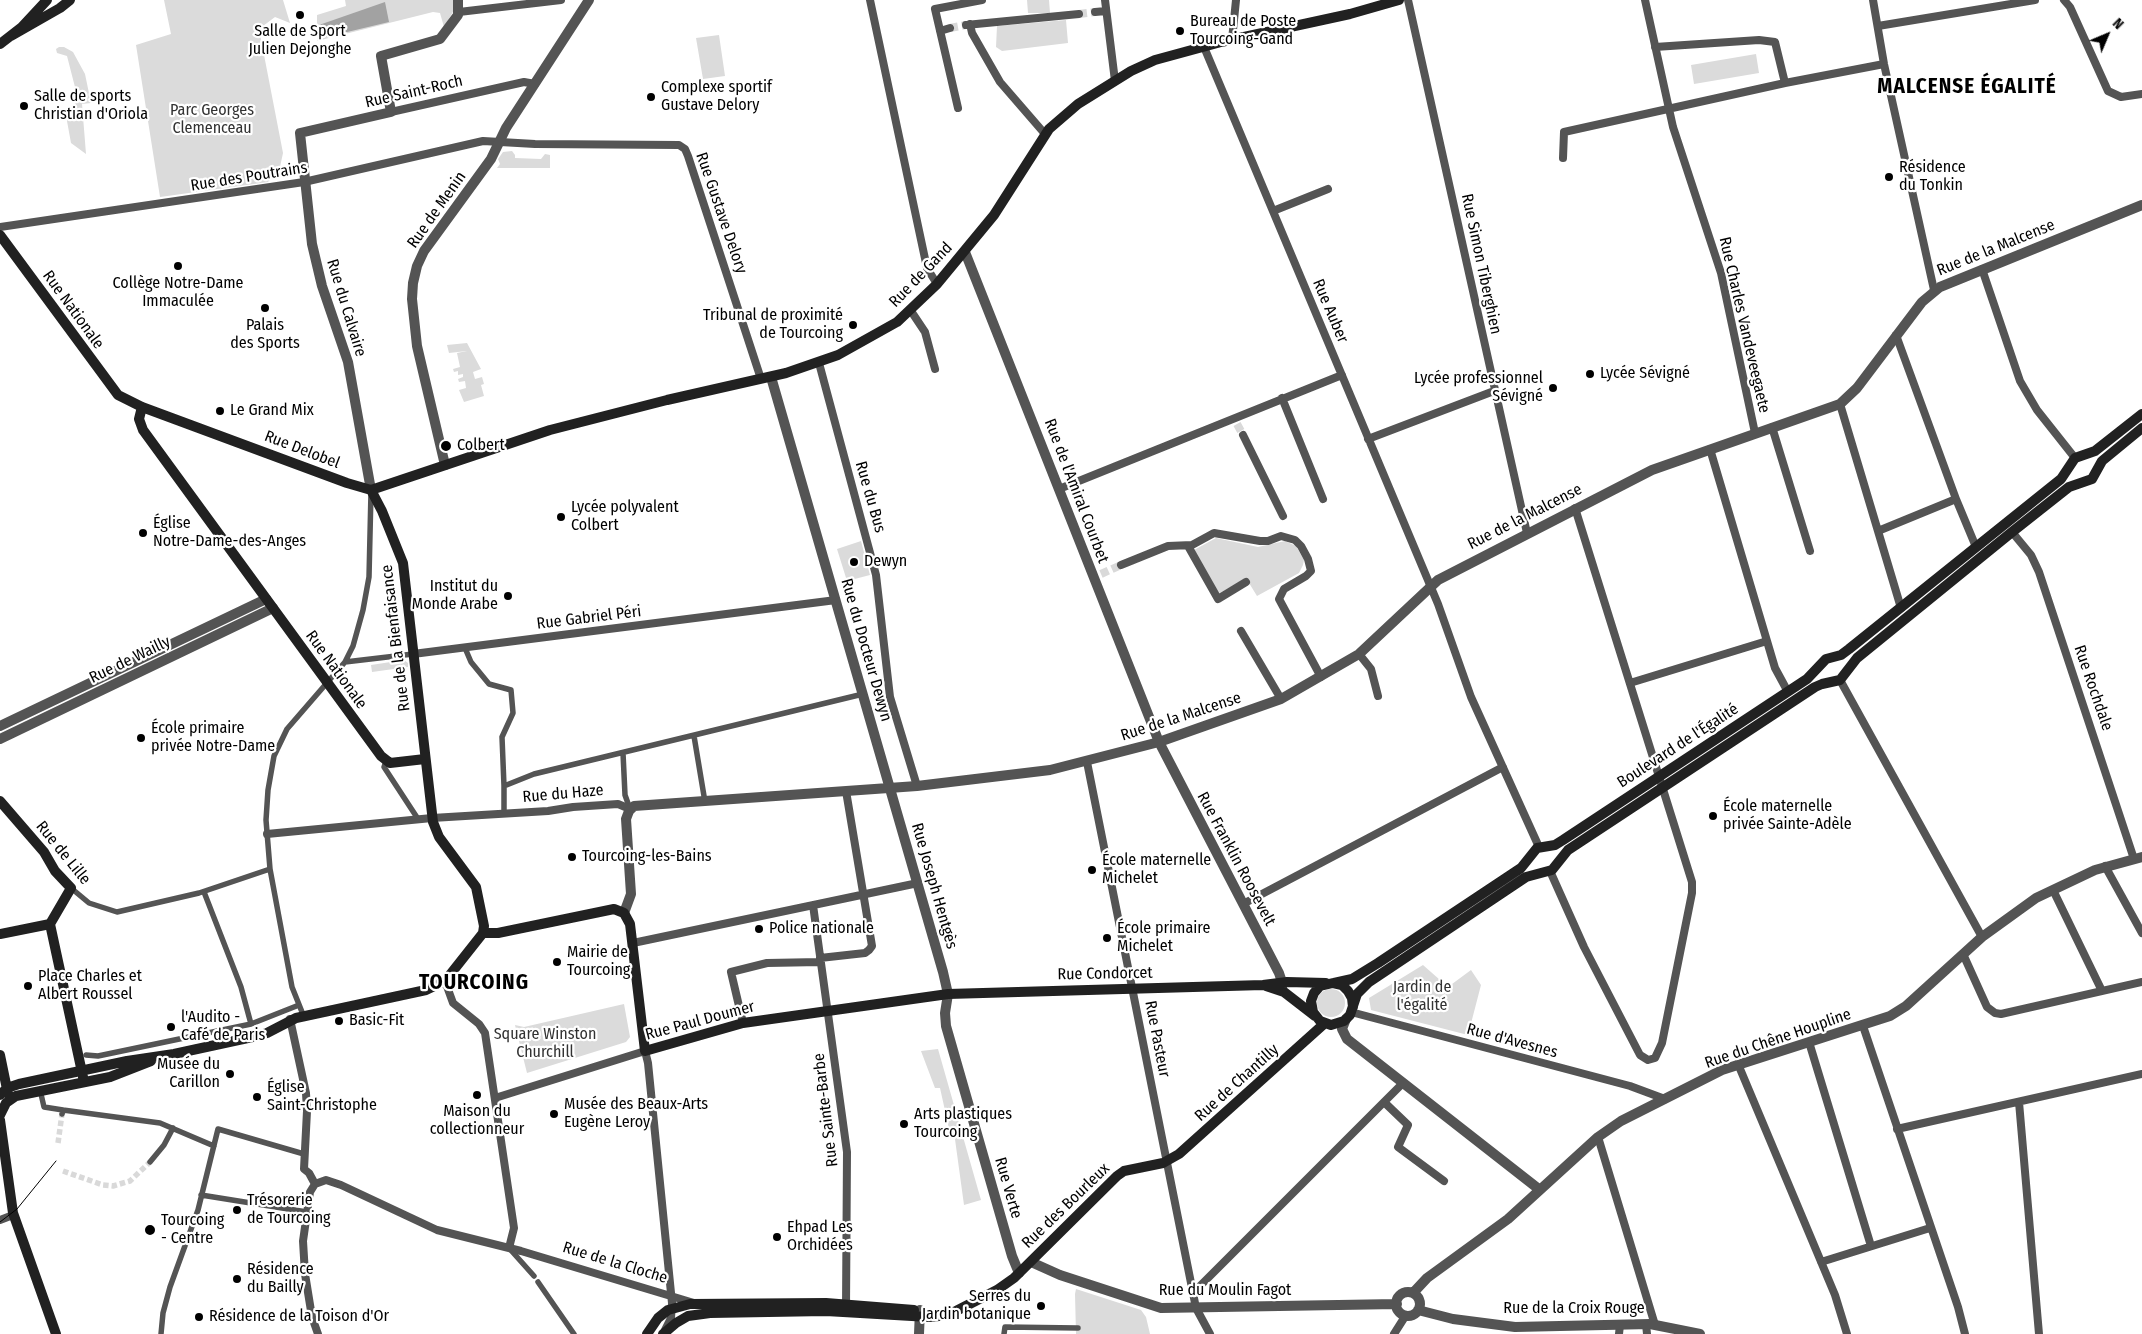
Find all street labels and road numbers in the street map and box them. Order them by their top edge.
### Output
street label: Rue Saint-Roch [363,71,465,113]
street label: Rue Gustave Delory [691,150,751,276]
street label: Rue des Poutrains [189,158,309,196]
street label: Rue de Menin [404,168,470,252]
street label: Rue Simon Tiberghien [1457,192,1505,336]
street label: Rue de la Malcense [1934,216,2058,280]
street label: Rue Charles Vandeveegaete [1714,235,1774,415]
street label: Rue de Gand [885,238,957,312]
street label: Rue du Calvaire [322,257,370,359]
street label: Rue Nationale [38,267,108,353]
street label: Rue Auber [1308,276,1352,346]
street label: Rue de l'Amiral Courbet [1040,416,1112,566]
street label: Rue Delobel [262,427,342,473]
street label: Rue du Bus [851,459,889,535]
street label: Rue de la Malcense [1465,480,1585,554]
street label: Rue de la Bienfaisance [377,564,415,712]
street label: Rue du Docteur Dewyn [836,576,896,724]
street label: Rue Gabriel Péri [536,602,642,634]
street label: Rue Nationale [301,627,371,713]
street label: Rue de Wailly [86,632,174,688]
street label: Rue Rochdale [2069,643,2117,733]
street label: Rue de la Malcense [1118,688,1244,746]
street label: Boulevard de l'Égalité [1614,700,1742,792]
street label: Rue du Haze [522,781,604,807]
street label: Rue Franklin Roosevelt [1193,789,1279,929]
street label: Rue de Lille [32,817,94,889]
street label: Rue Joseph Hentgès [907,821,961,951]
street label: Rue Condorcet [1057,964,1153,984]
street label: Rue Paul Doumer [643,997,757,1045]
street label: Rue Pasteur [1140,999,1174,1079]
street label: Rue du Chêne Houpline [1702,1005,1854,1073]
street label: Rue d'Avesnes [1464,1020,1560,1062]
street label: Rue de Chantilly [1191,1040,1283,1126]
street label: Rue Sainte-Barbe [810,1052,842,1168]
street label: Rue Verte [990,1155,1026,1221]
street label: Rue des Bourleux [1018,1159,1114,1253]
street label: Rue de la Cloche [560,1238,670,1288]
street label: Rue du Moulin Fagot [1159,1281,1291,1301]
street label: Rue de la Croix Rouge [1503,1299,1645,1319]

